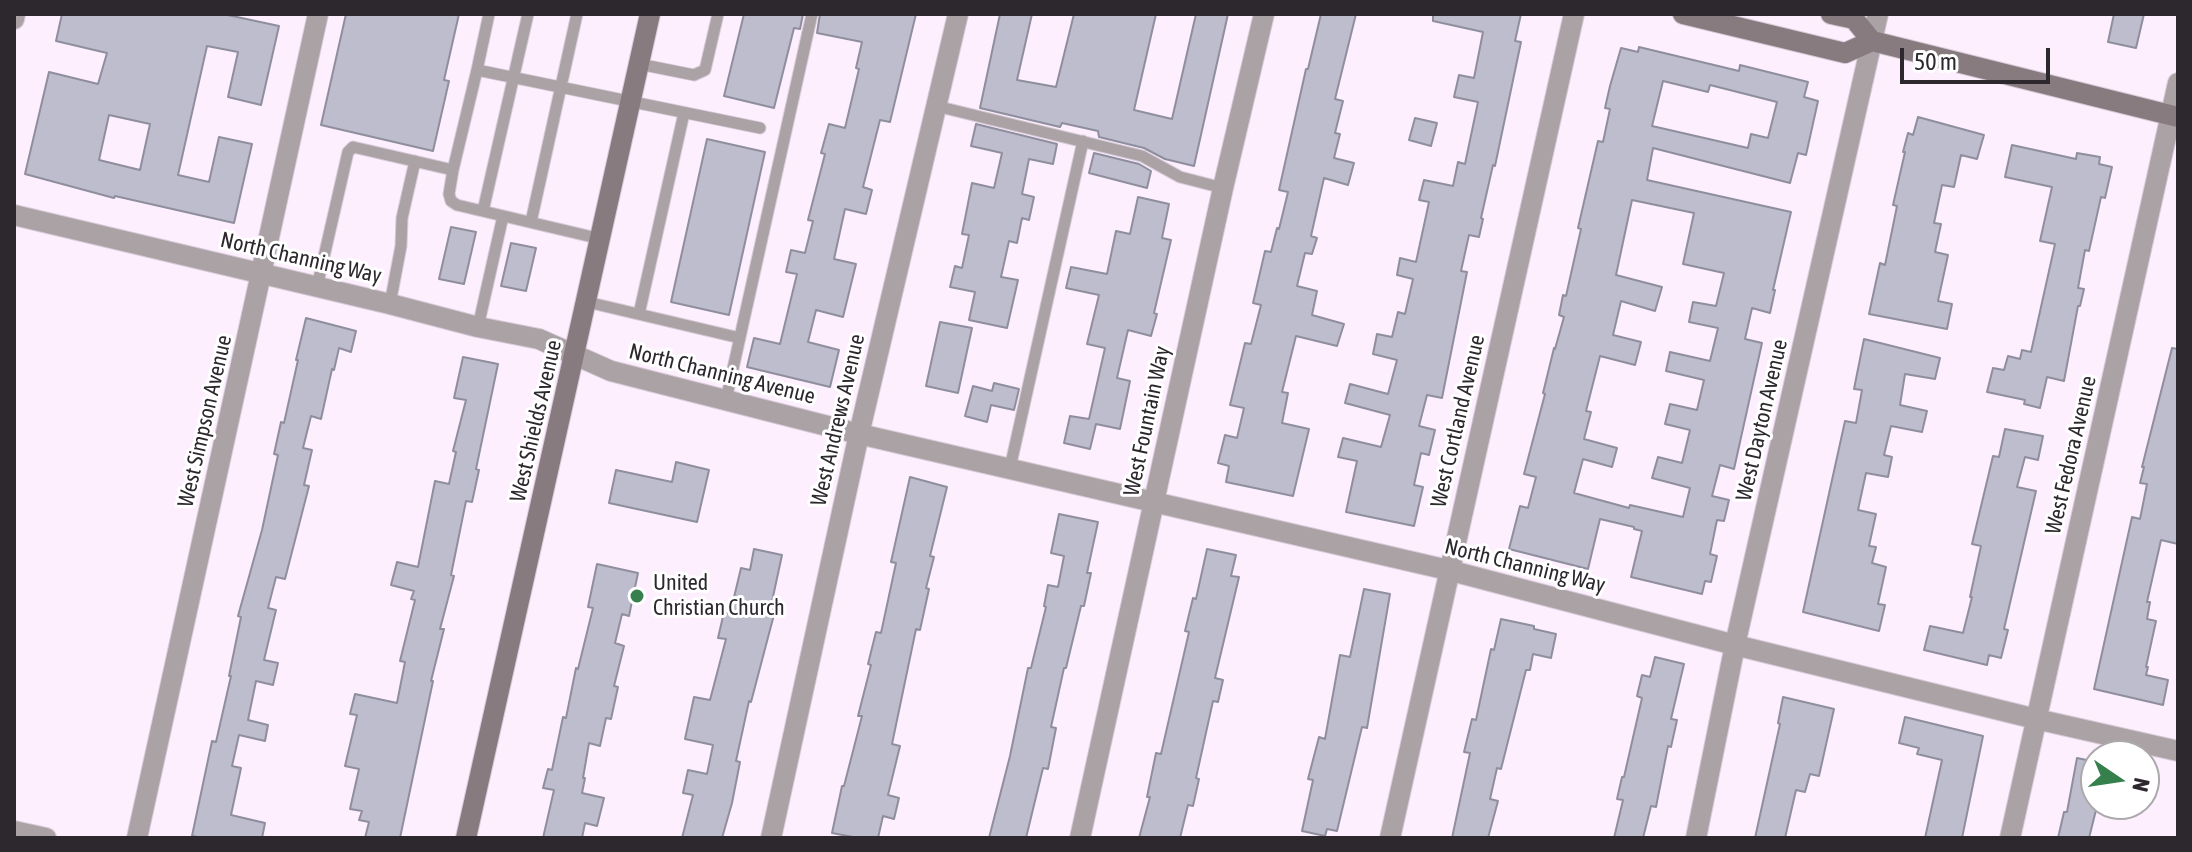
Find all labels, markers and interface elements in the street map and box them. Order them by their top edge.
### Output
scale bar [1904,32,2054,82]
text: 50 m [1914,48,1957,75]
street label: North Channing Way [218,227,384,289]
street label: West Simpson Avenue [172,332,238,510]
street label: West Andrews Avenue [805,332,871,508]
street label: West Cortland Avenue [1425,332,1491,510]
street label: West Dayton Avenue [1731,337,1793,503]
street label: West Shields Avenue [505,338,567,504]
street label: North Channing Avenue [626,338,818,410]
street label: West Fountain Way [1118,344,1176,498]
street label: West Fedora Avenue [2040,373,2102,537]
street label: North Channing Way [1442,533,1608,599]
place label: United Christian Church [653,570,785,622]
marker: United Christian Church [628,587,646,605]
north arrow [2080,740,2160,820]
text: N [2127,776,2156,794]

